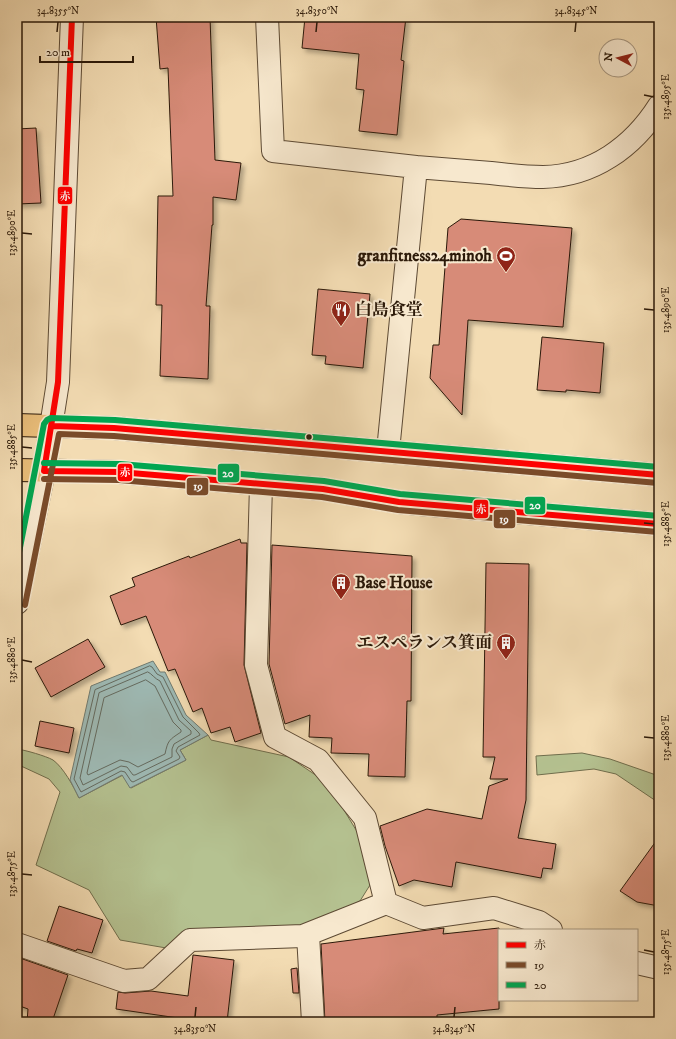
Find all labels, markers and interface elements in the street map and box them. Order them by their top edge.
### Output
text: 34.8355°N [37,5,79,17]
text: 34.8350°N [296,5,338,17]
text: 34.8345°N [555,5,597,17]
scale bar [40,38,133,64]
north arrow [598,38,638,78]
text: 20 m [46,45,70,60]
text: N [602,52,617,62]
text: 135.4895°E [660,74,672,120]
line badge: 赤 [57,186,73,205]
text: 赤 [60,190,71,204]
text: 135.4890°E [6,210,18,256]
place label: granfitness24minoh [357,245,492,267]
sports icon: granfitness24minoh [495,245,517,273]
text: 135.4890°E [660,287,672,333]
restaurant icon: 白島食堂 [330,299,352,327]
place label: 白島食堂 [355,299,423,321]
text: 135.4885°E [6,424,18,470]
unlabelled marker [304,432,314,442]
line badge: 赤 [117,463,133,482]
line badge: 20 [217,463,240,483]
text: 赤 [120,466,131,480]
text: 20 [222,467,234,481]
line badge: 19 [186,477,209,496]
text: 19 [193,480,203,494]
line badge: 20 [524,496,546,515]
line badge: 赤 [473,499,489,519]
text: 20 [529,499,541,513]
text: 135.4885°E [660,501,672,547]
text: 赤 [476,503,487,517]
line badge: 19 [493,509,516,529]
text: 19 [499,513,509,527]
building icon: Base House [330,572,352,600]
place label: Base House [355,572,433,594]
place label: エスペランス箕面 [357,632,492,654]
building icon: エスペランス箕面 [495,632,517,660]
text: 135.4880°E [6,637,18,683]
text: 135.4880°E [660,715,672,761]
text: 135.4875°E [6,851,18,897]
legend [498,929,638,1001]
text: 135.4875°E [660,929,672,975]
text: 赤 [534,938,546,953]
text: 19 [534,958,544,973]
text: 20 [534,978,546,993]
text: 34.8350°N [174,1023,216,1035]
text: 34.8345°N [433,1023,475,1035]

